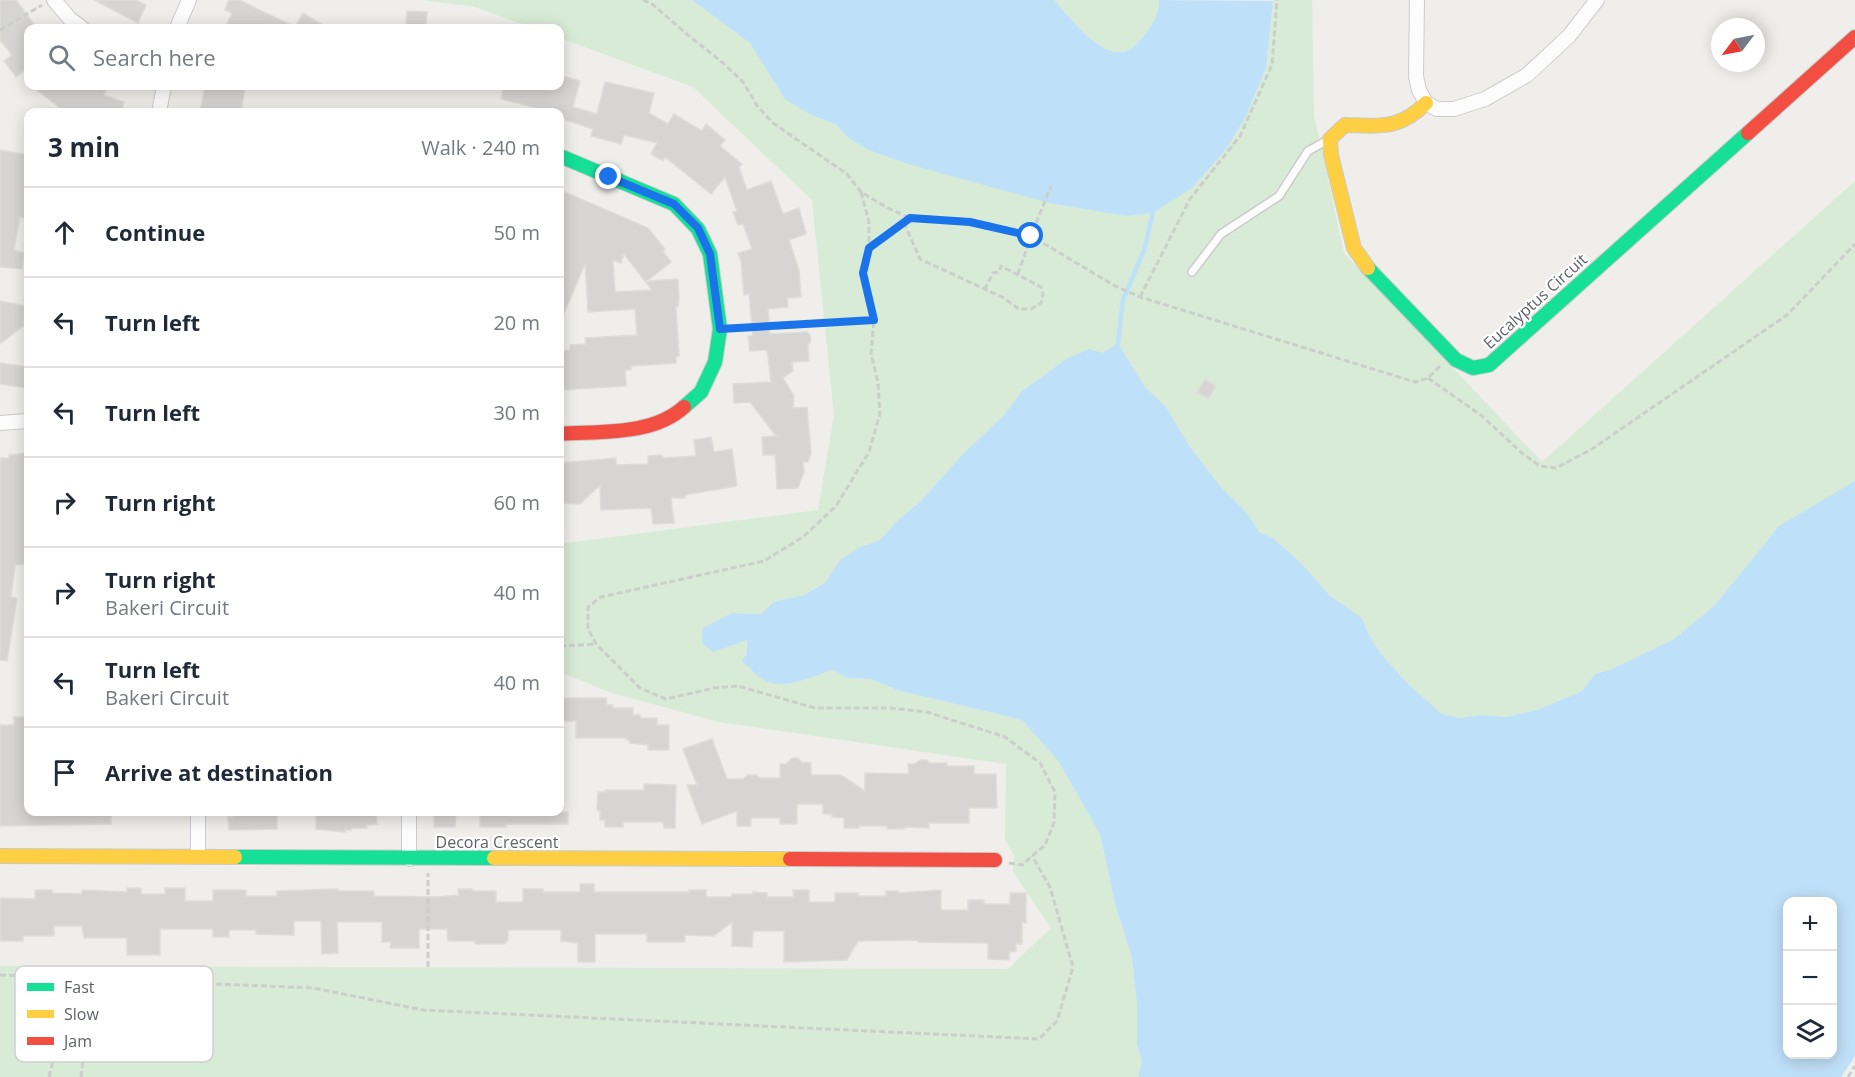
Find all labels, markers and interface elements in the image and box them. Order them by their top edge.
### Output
north arrow [1711,18,1765,72]
search box [24,24,564,90]
icon: search [45,41,78,74]
text: Search here [93,42,216,72]
text: 3 min [48,129,120,165]
text: Walk · 240 m [421,134,540,161]
route end [595,163,621,189]
icon: ahead [48,216,81,249]
text: Continue [105,217,205,247]
text: 50 m [493,219,540,246]
route start [1017,222,1043,248]
street label: Eucalyptus Circuit [1478,248,1592,353]
icon: left [48,306,81,339]
text: Turn left [105,307,200,337]
text: 20 m [493,309,540,336]
icon: left [48,396,81,429]
text: Turn left [105,397,200,427]
text: 30 m [493,399,540,426]
icon: right [48,486,81,519]
text: Turn right [105,487,216,517]
text: 60 m [493,489,540,516]
text: Turn right [105,564,216,594]
icon: right [48,576,81,609]
text: 40 m [493,579,540,606]
text: Bakeri Circuit [105,594,229,621]
text: Turn left [105,654,200,684]
icon: left [48,666,81,699]
text: 40 m [493,669,540,696]
text: Bakeri Circuit [105,684,229,711]
icon: arrive [48,756,81,789]
text: Arrive at destination [105,757,333,787]
street label: Decora Crescent [436,831,559,853]
map controls [1783,897,1837,1059]
button: + [1783,897,1837,951]
button: − [1783,951,1837,1005]
legend [15,966,213,1062]
text: Fast [64,976,95,998]
text: Slow [64,1003,99,1025]
button: layers [1783,1005,1837,1059]
text: Jam [62,1030,92,1052]

